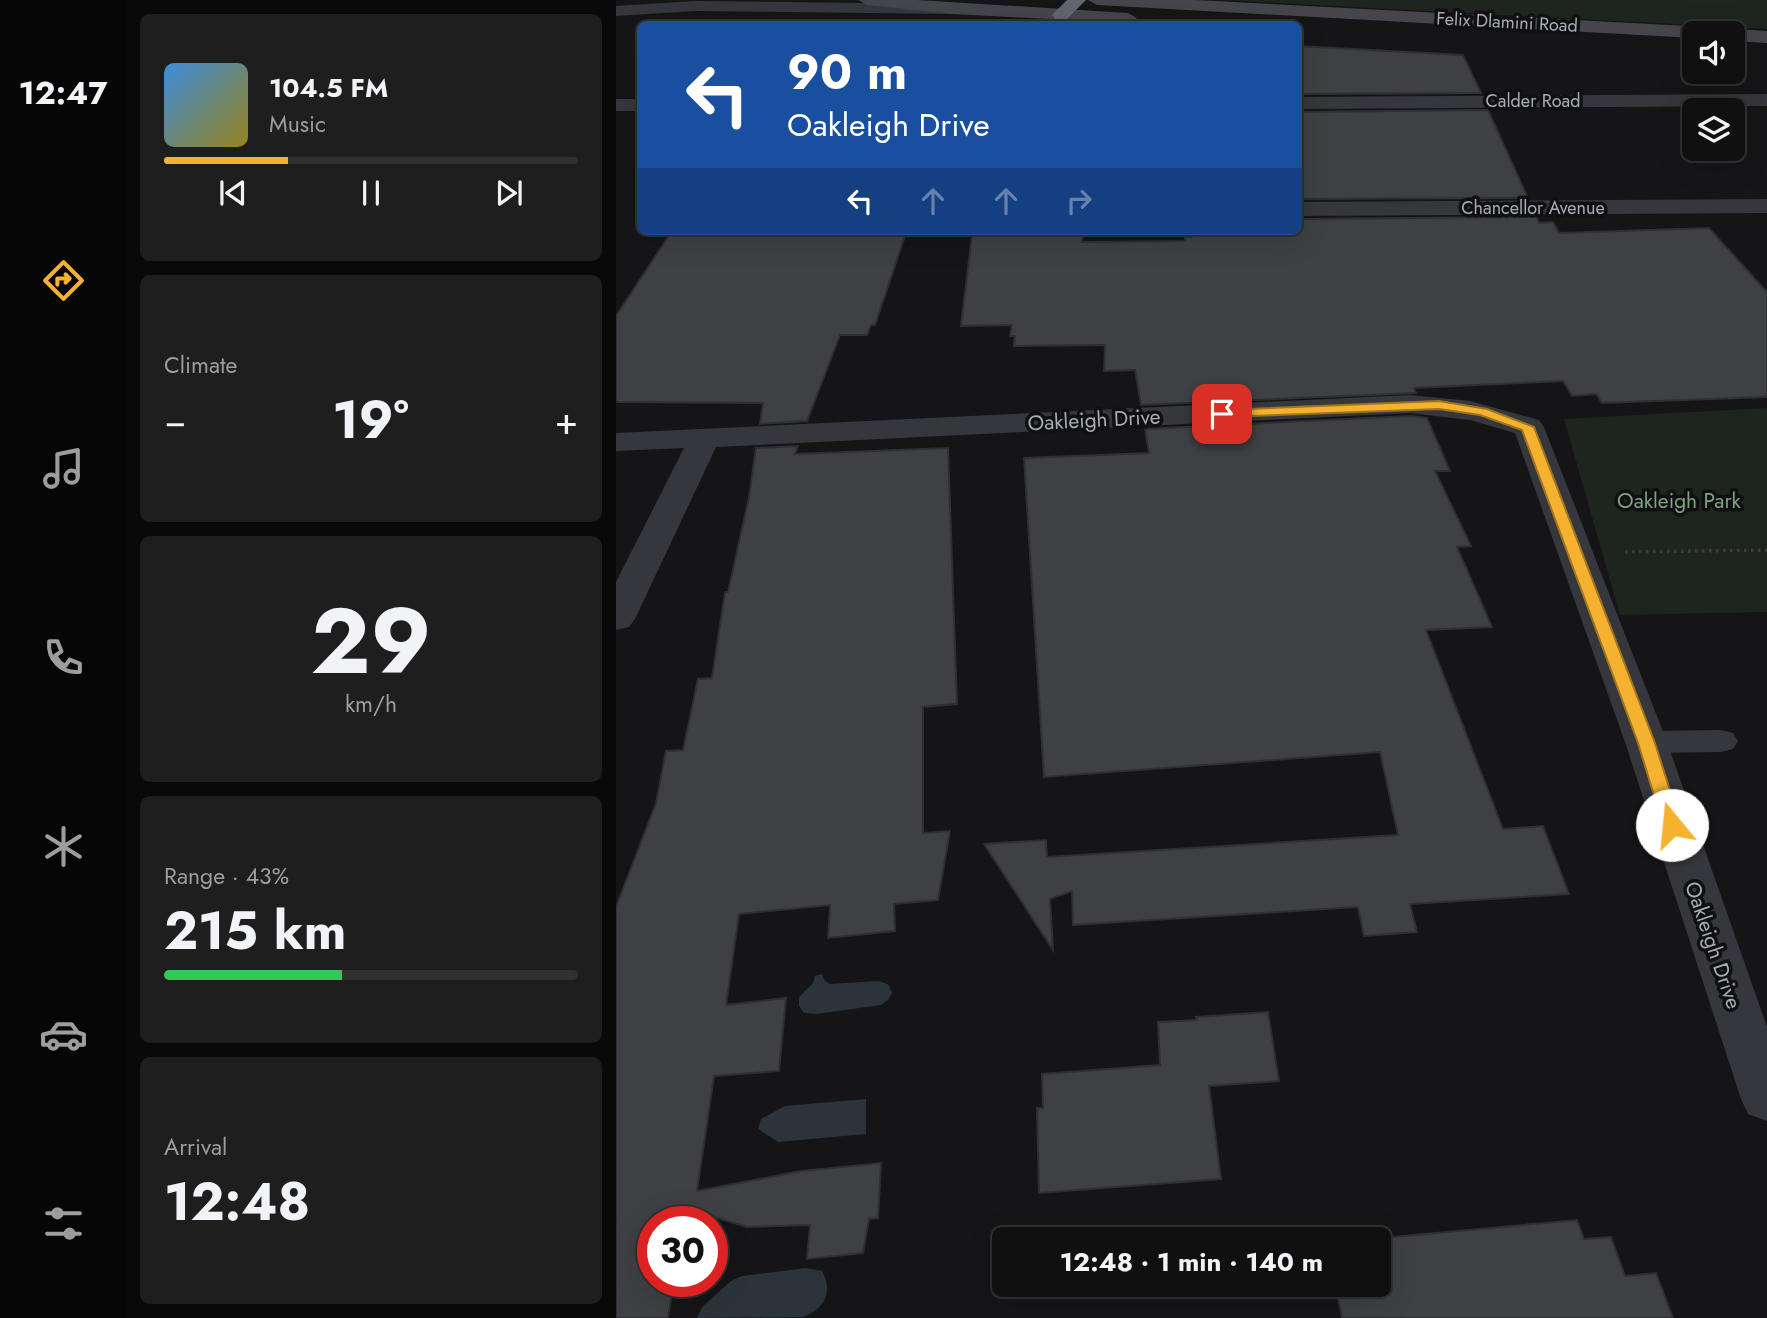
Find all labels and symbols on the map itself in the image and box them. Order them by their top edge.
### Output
street label: Felix Dlamini Road [1436,5,1578,39]
street label: Calder Road [1485,88,1581,114]
street label: Chancellor Avenue [1461,195,1605,221]
pin [1192,384,1252,444]
street label: Oakleigh Drive [1027,402,1161,438]
park label: Oakleigh Park [1617,486,1742,516]
position arrow [1635,788,1709,862]
street label: Oakleigh Drive [1677,877,1749,1013]
speed limit sign: 30 [637,1206,728,1297]

